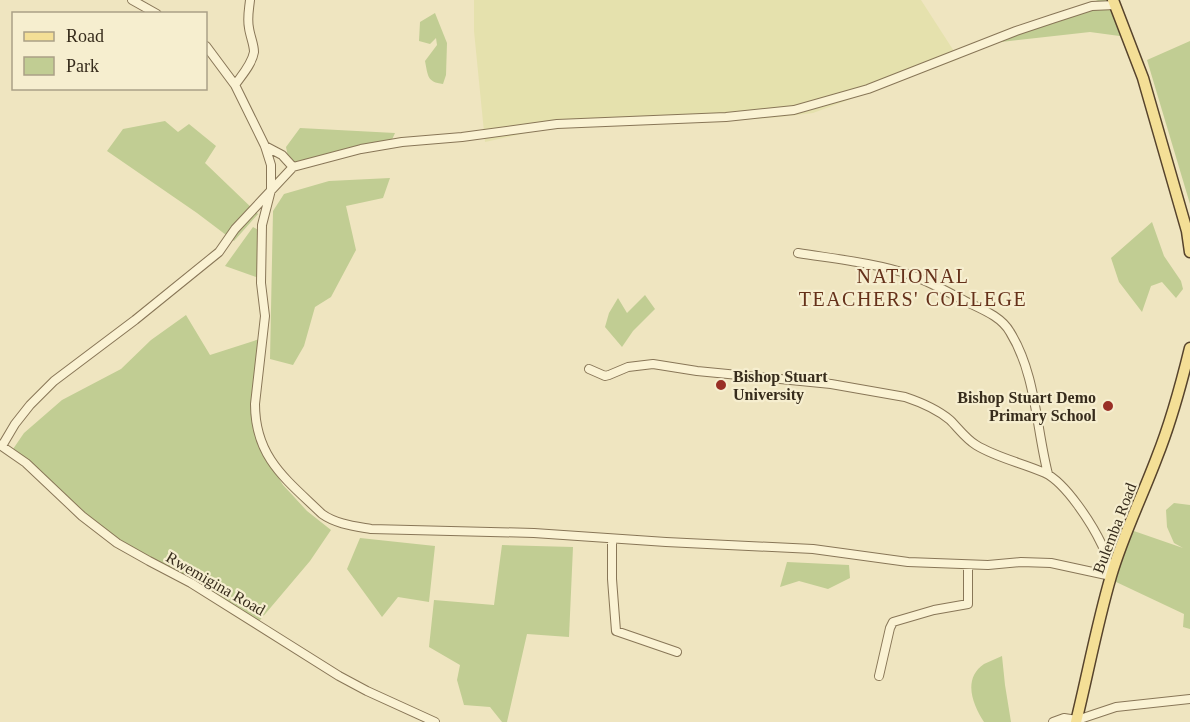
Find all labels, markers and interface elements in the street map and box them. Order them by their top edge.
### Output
legend [12,12,207,90]
text: Road [66,26,104,46]
text: Park [66,56,99,76]
district label: NATIONAL TEACHERS' COLLEGE [799,265,1027,310]
place label: Bishop Stuart University [733,368,828,404]
marker: Bishop Stuart University [714,378,728,392]
place label: Bishop Stuart Demo Primary School [957,389,1097,425]
marker: Bishop Stuart Demo Primary School [1101,399,1115,413]
street label: Bulemba Road [1089,481,1140,576]
street label: Rwemigina Road [163,548,268,620]

